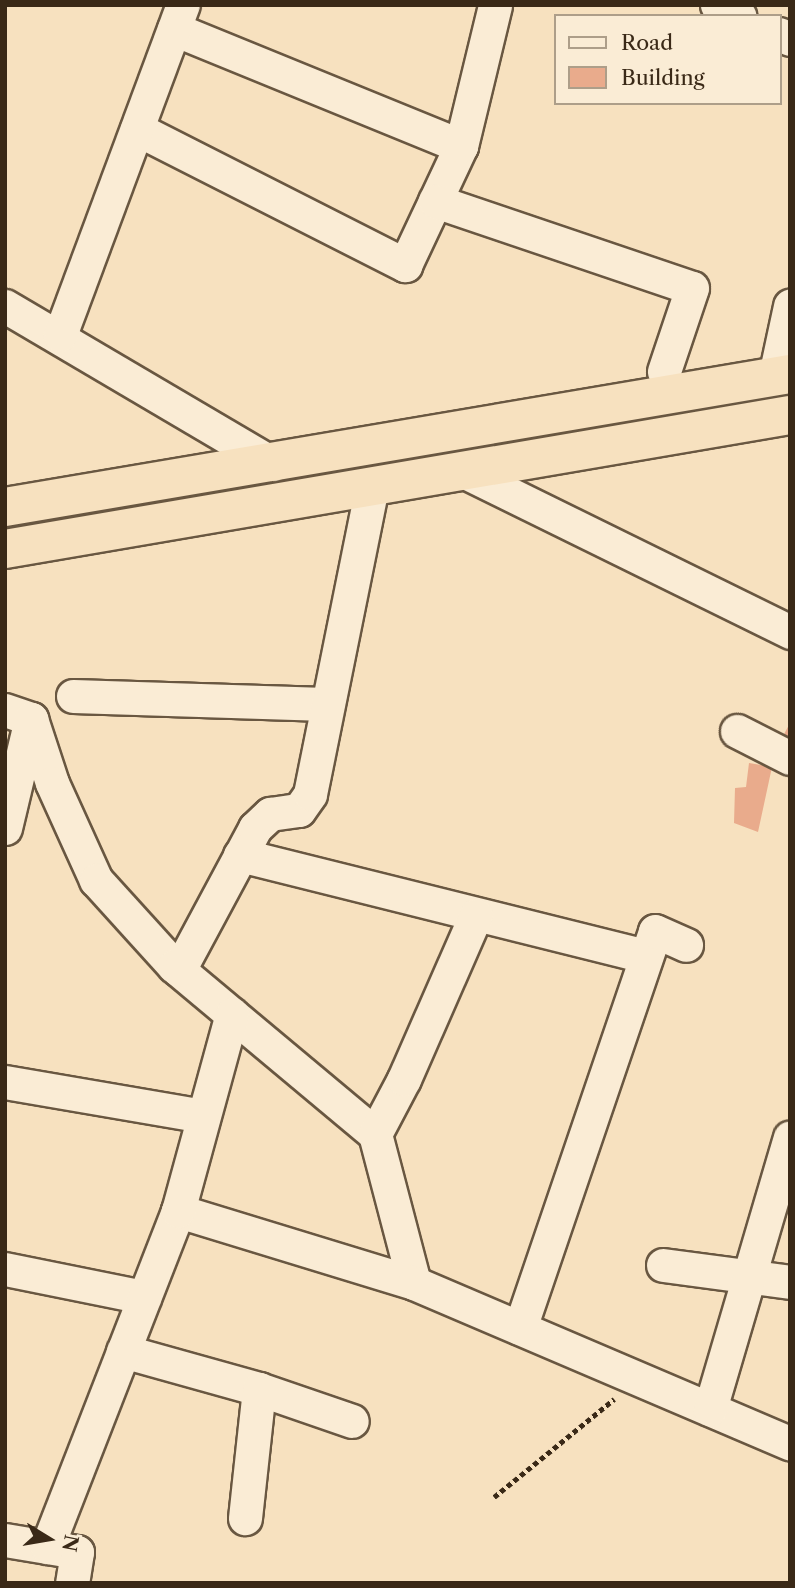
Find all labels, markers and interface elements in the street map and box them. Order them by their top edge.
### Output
legend [554,14,781,105]
text: Road [621,30,673,55]
text: Building [621,65,705,90]
north arrow [14,1504,84,1574]
text: N [57,1533,83,1553]

